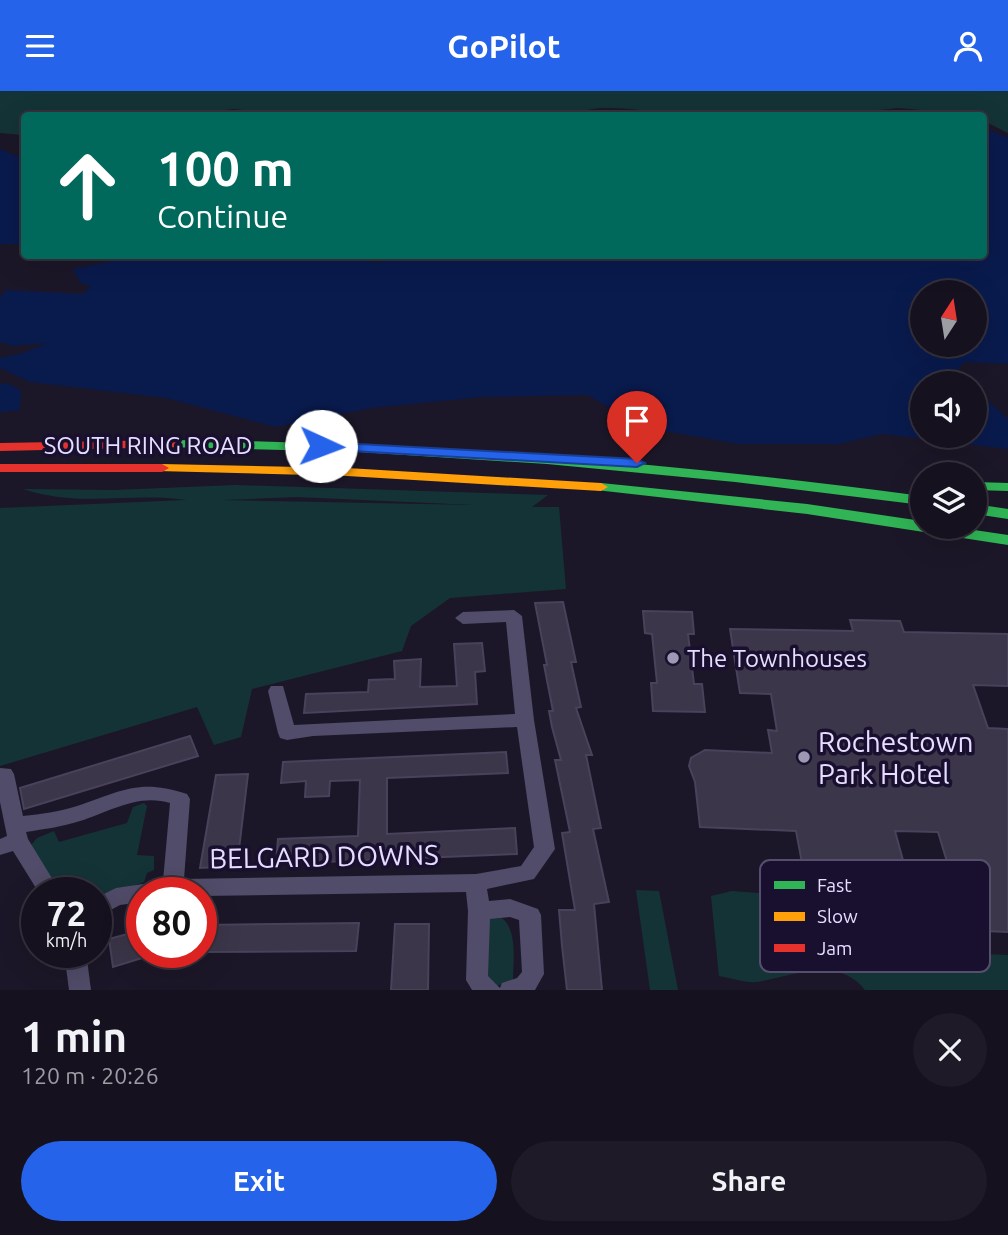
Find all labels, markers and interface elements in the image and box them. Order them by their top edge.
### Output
icon: menu [21,27,59,65]
icon: person [949,27,987,65]
text: GoPilot [447,28,561,64]
icon: ahead [42,140,133,231]
text: 100 m [157,140,294,195]
text: Continue [157,198,288,234]
north arrow [910,280,987,357]
map controls [910,280,987,539]
button: sound [910,371,987,448]
pin [607,391,667,463]
icon: arrive [618,402,656,440]
position arrow [284,409,358,483]
street label: SOUTH RING ROAD [44,432,252,459]
button: layers [910,462,987,539]
place label: The Townhouses [687,645,867,672]
marker: The Townhouses [665,650,681,666]
place label: Rochestown Park Hotel [818,726,973,789]
marker: Rochestown Park Hotel [796,749,812,765]
street label: BELGARD DOWNS [209,839,439,873]
legend [760,860,990,972]
text: Fast [817,874,852,896]
speed limit sign: 80 [126,877,217,968]
text: 72 [47,893,86,933]
text: Slow [817,905,858,927]
text: km/h [46,930,87,950]
text: Jam [817,937,853,959]
text: 1 min [21,1013,127,1060]
button: close [913,1013,987,1087]
text: 120 m · 20:26 [21,1063,159,1088]
button: Exit [21,1141,497,1221]
button: Share [511,1141,987,1221]

